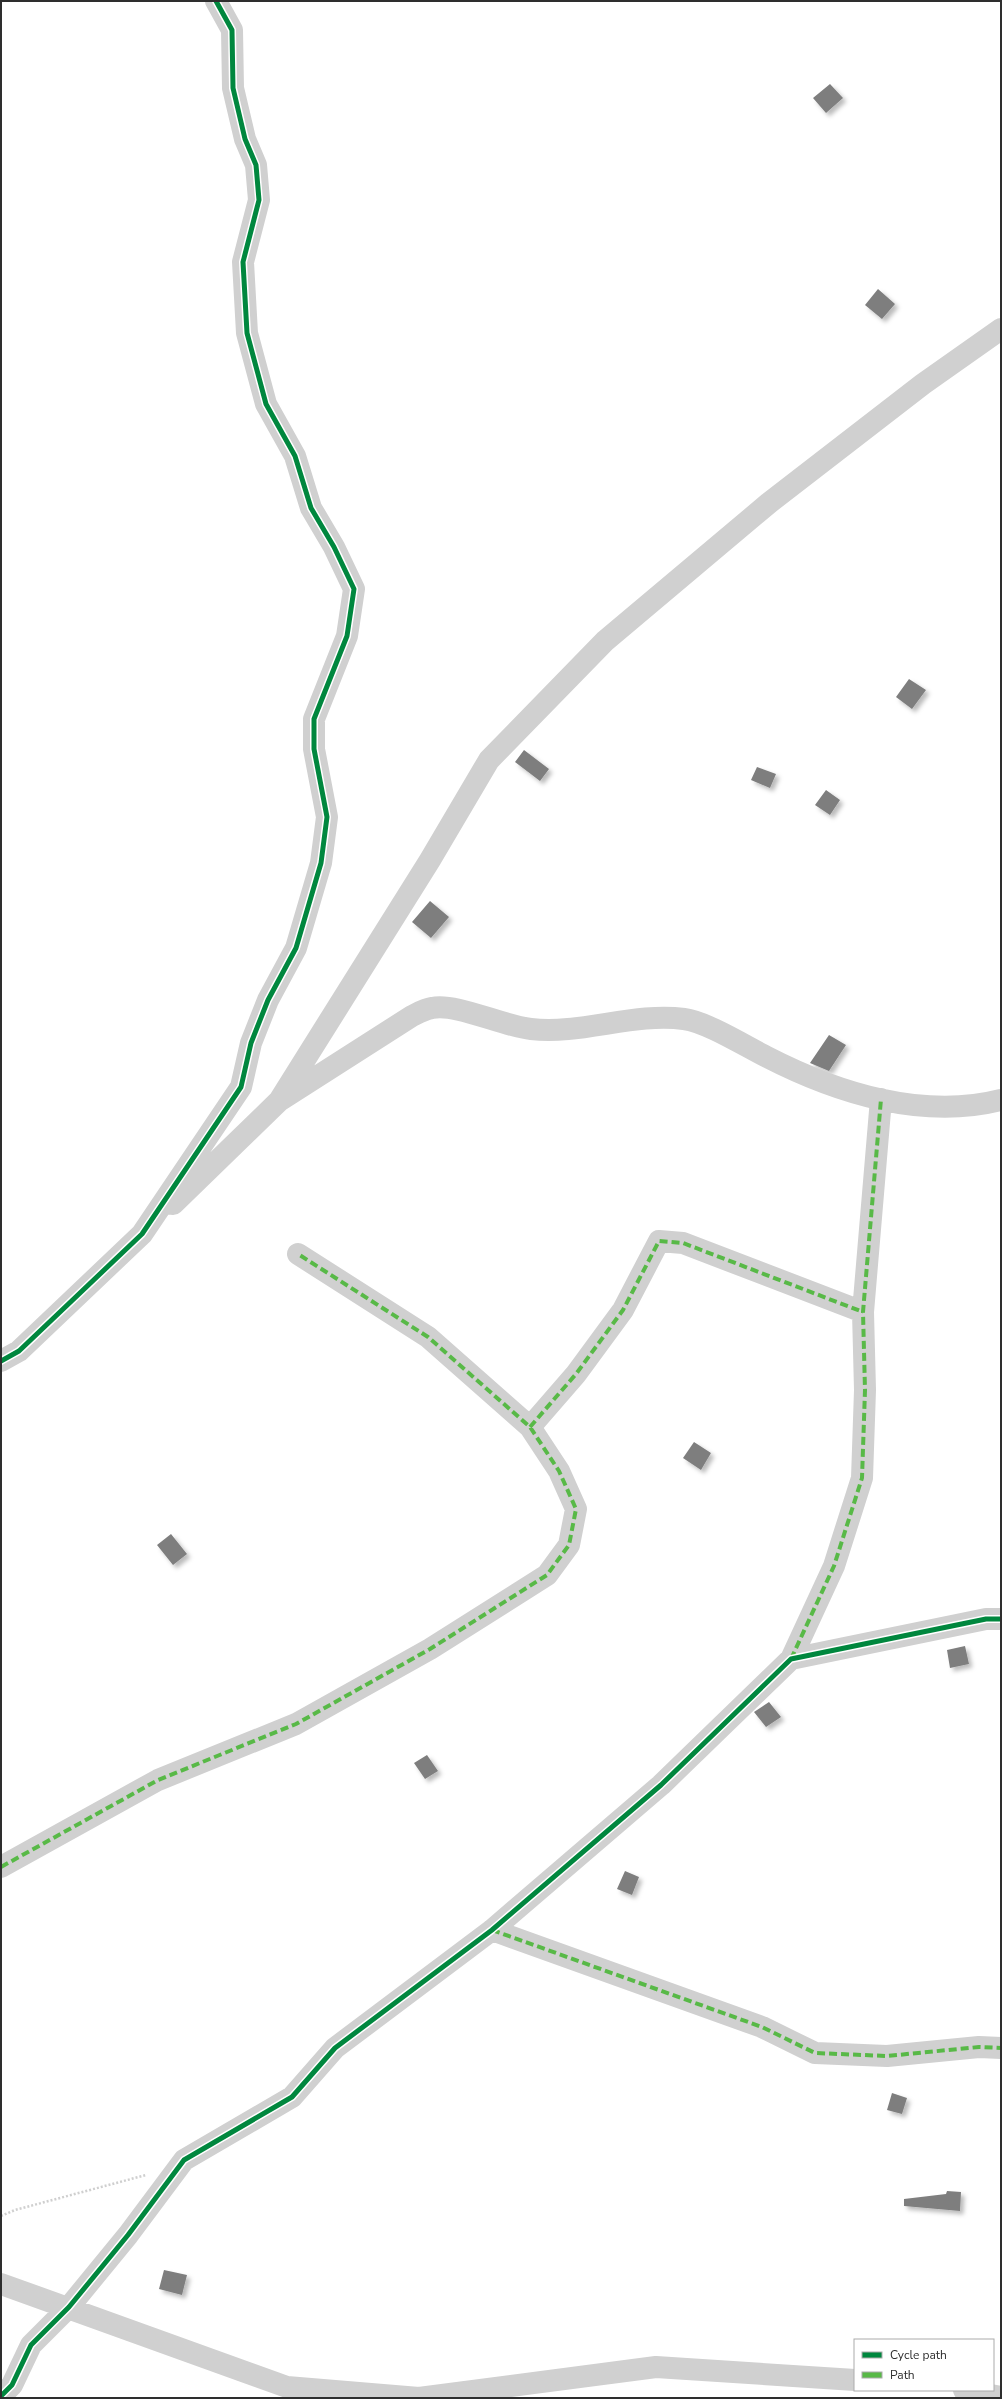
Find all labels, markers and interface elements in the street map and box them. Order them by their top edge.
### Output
legend [854,2339,994,2391]
text: Cycle path [890,2347,947,2363]
text: Path [890,2367,915,2383]

